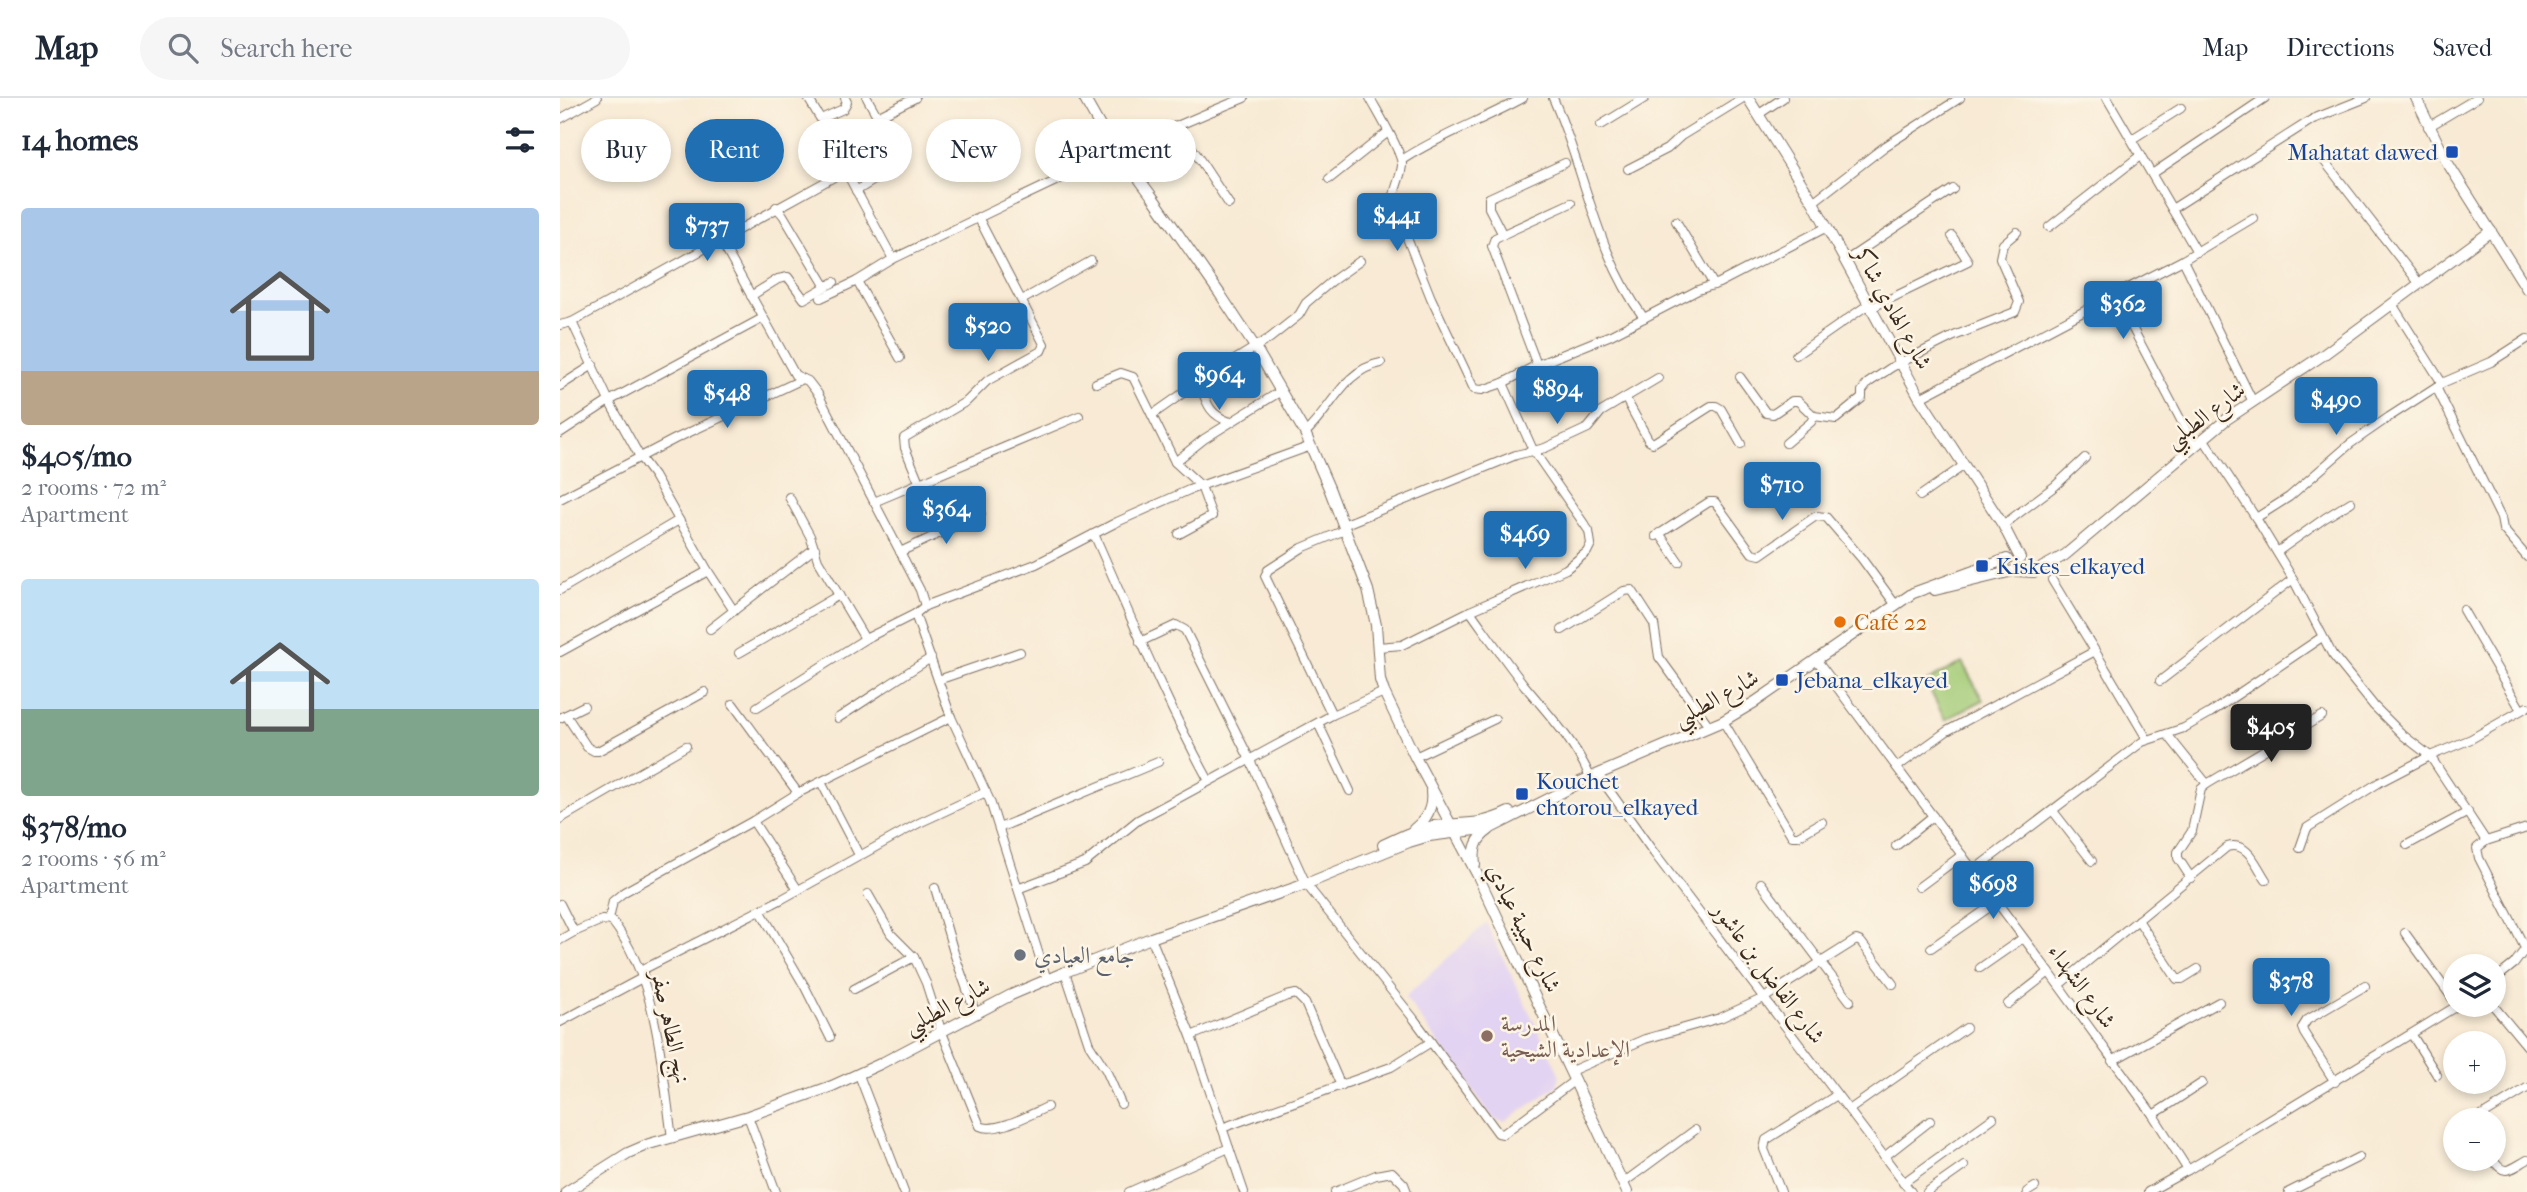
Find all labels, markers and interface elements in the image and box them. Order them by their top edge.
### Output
search box [140,17,630,80]
text: Map [35,29,98,68]
icon: search [164,29,202,67]
text: Search here [220,33,352,64]
text: Map [2202,34,2248,62]
text: Directions [2286,34,2394,62]
text: Saved [2432,34,2492,62]
chip: Buy [581,119,671,182]
chip: Rent [685,119,784,182]
chip: Filters [798,119,912,182]
chip: New [926,119,1021,182]
chip: Apartment [1035,119,1196,182]
icon: filters [501,121,539,159]
text: 14 homes [21,123,138,158]
place label: Mahatat dawed [2288,139,2438,166]
marker: Mahatat dawed [2444,144,2460,160]
pin: $441 [1356,194,1438,253]
text: $441 [1373,202,1421,229]
pin: $737 [666,204,748,263]
text: $737 [685,212,729,239]
street label: شارع الهادي شاكر [1842,240,1938,377]
icon: home [217,253,343,379]
pin: $362 [2082,282,2164,341]
text: $362 [2100,290,2146,317]
pin: $520 [947,303,1029,363]
text: $520 [964,312,1012,339]
pin: $964 [1178,352,1260,412]
text: $964 [1194,361,1244,388]
pin: $894 [1516,366,1598,426]
pin: $548 [686,370,768,430]
text: $894 [1532,375,1582,402]
street label: شارع الطبلبي [2160,376,2255,459]
pin: $490 [2295,378,2377,437]
text: $548 [703,379,751,406]
text: $490 [2311,386,2362,413]
text: $405/mo [21,439,132,474]
pin: $710 [1741,462,1823,522]
text: $710 [1760,471,1804,498]
text: 2 rooms · 72 m² [21,474,166,501]
pin: $364 [905,486,987,546]
text: $364 [922,495,970,522]
text: Apartment [21,501,129,528]
pin: $469 [1484,512,1566,571]
text: $469 [1500,520,1550,547]
place label: Kiskes_elkayed [1996,553,2146,580]
marker: Kiskes_elkayed [1974,558,1990,574]
place label: Café 22 [1854,609,1927,636]
marker: Café 22 [1832,614,1848,630]
icon: home [217,624,343,750]
street label: شارع الطبلبي [1669,664,1767,739]
place label: Jebana_elkayed [1794,667,1948,694]
marker: Jebana_elkayed [1774,672,1790,688]
pin: $405 [2230,704,2312,764]
text: $405 [2247,713,2295,740]
place label: Kouchet chtorou_elkayed [1536,768,1699,821]
marker: Kouchet chtorou_elkayed [1514,786,1530,802]
text: $378/mo [21,810,127,845]
text: 2 rooms · 56 m² [21,845,166,872]
street label: شارع حبيبة عيادي [1476,859,1567,1000]
pin: $698 [1952,862,2034,921]
text: $698 [1969,870,2017,897]
text: Apartment [21,872,129,899]
street label: شارع الفاضل بن عاشور [1701,895,1831,1053]
street label: شارع الشهداء [2037,939,2122,1037]
place label: جامع العيادي [1034,942,1135,976]
marker: جامع العيادي [1012,947,1028,963]
map controls [2443,954,2506,1171]
button: layers [2443,954,2506,1017]
pin: $378 [2250,958,2332,1018]
street label: نهج الطاهر صفر [639,966,696,1087]
text: $378 [2269,967,2313,994]
street label: شارع الطبلبي [899,972,998,1046]
place label: المدرسة الإعدادية الشيحية [1501,1010,1630,1066]
marker: المدرسة الإعدادية الشيحية [1479,1028,1495,1044]
button: + [2443,1031,2506,1094]
button: − [2443,1108,2506,1171]

